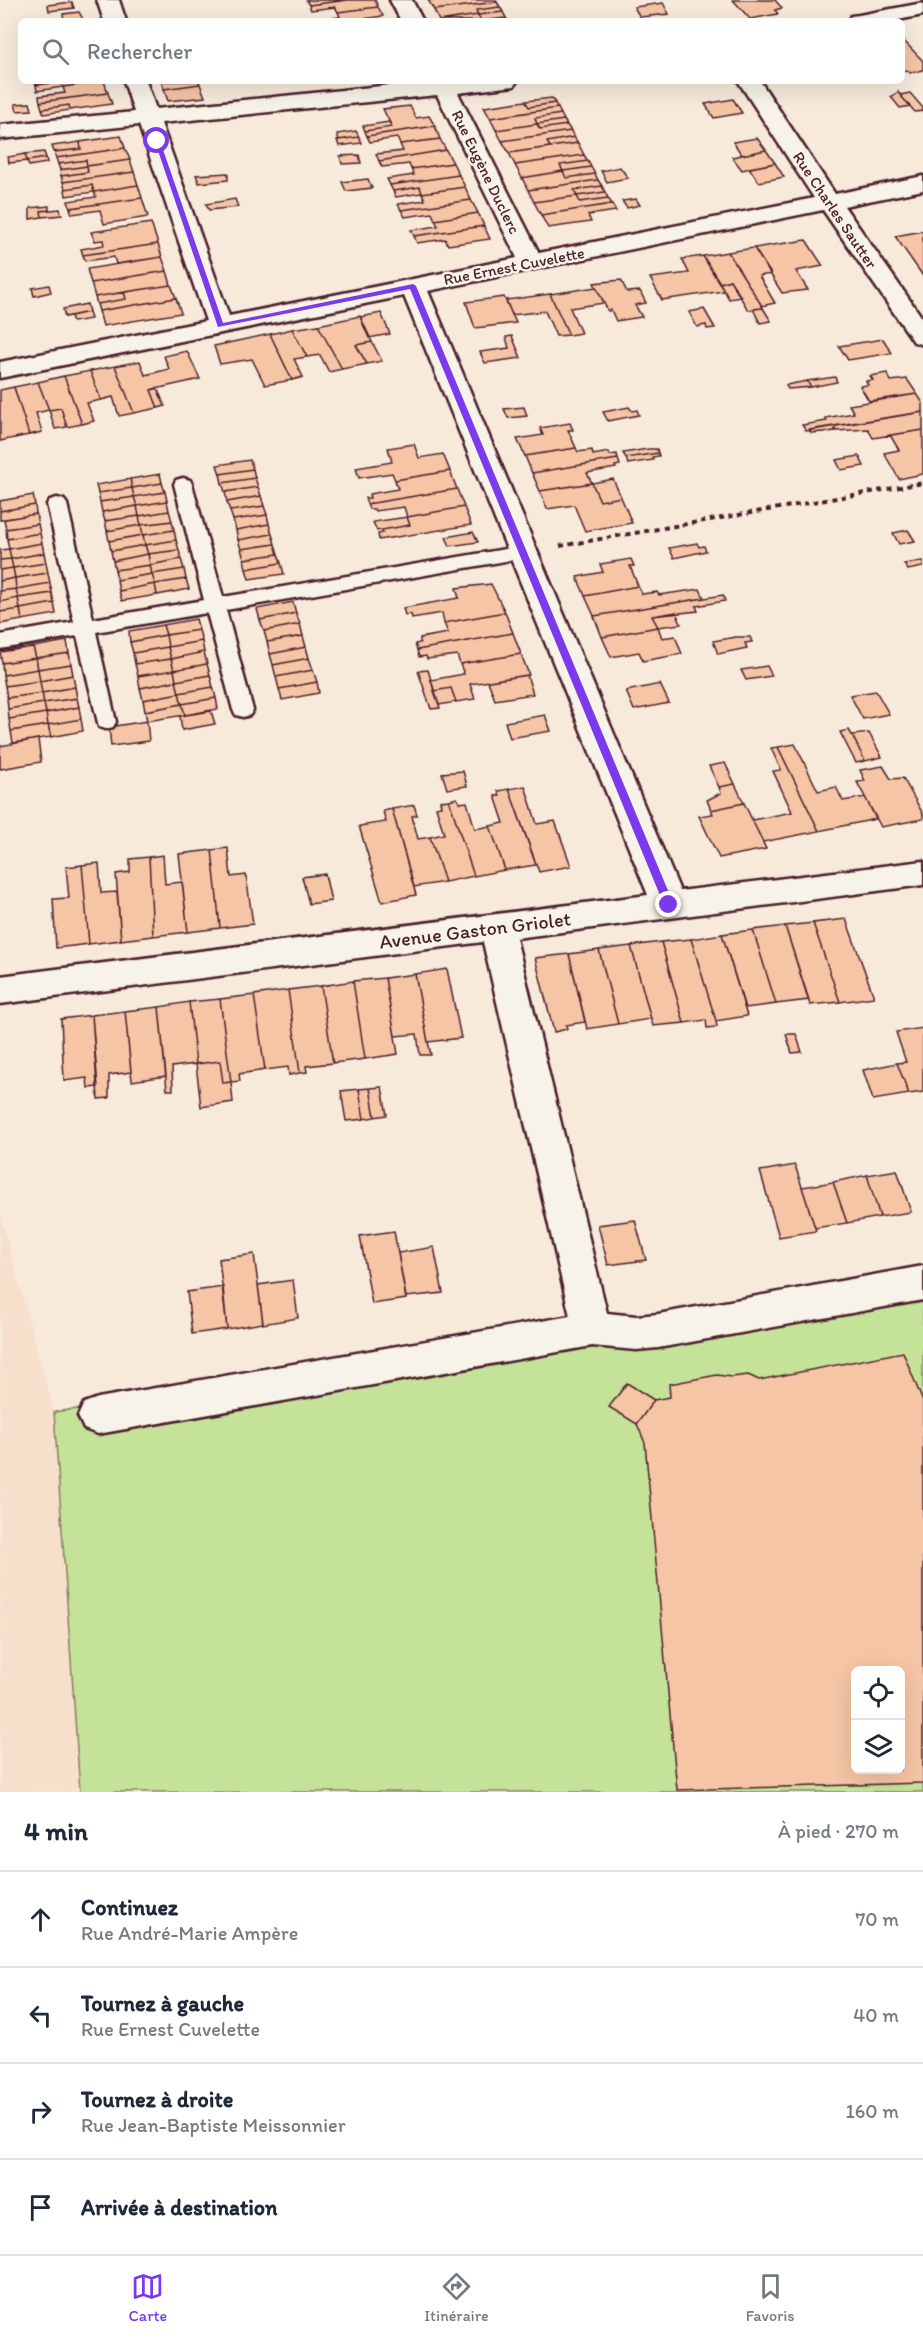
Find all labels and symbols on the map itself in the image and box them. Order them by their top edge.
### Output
street label: Rue Eugène Duclerc [448,107,524,237]
route start [143,127,169,153]
street label: Rue Charles Sautter [789,148,882,273]
street label: Rue Ernest Cuvelette [442,243,586,289]
route end [655,891,681,917]
street label: Avenue Gaston Griolet [378,906,573,954]

